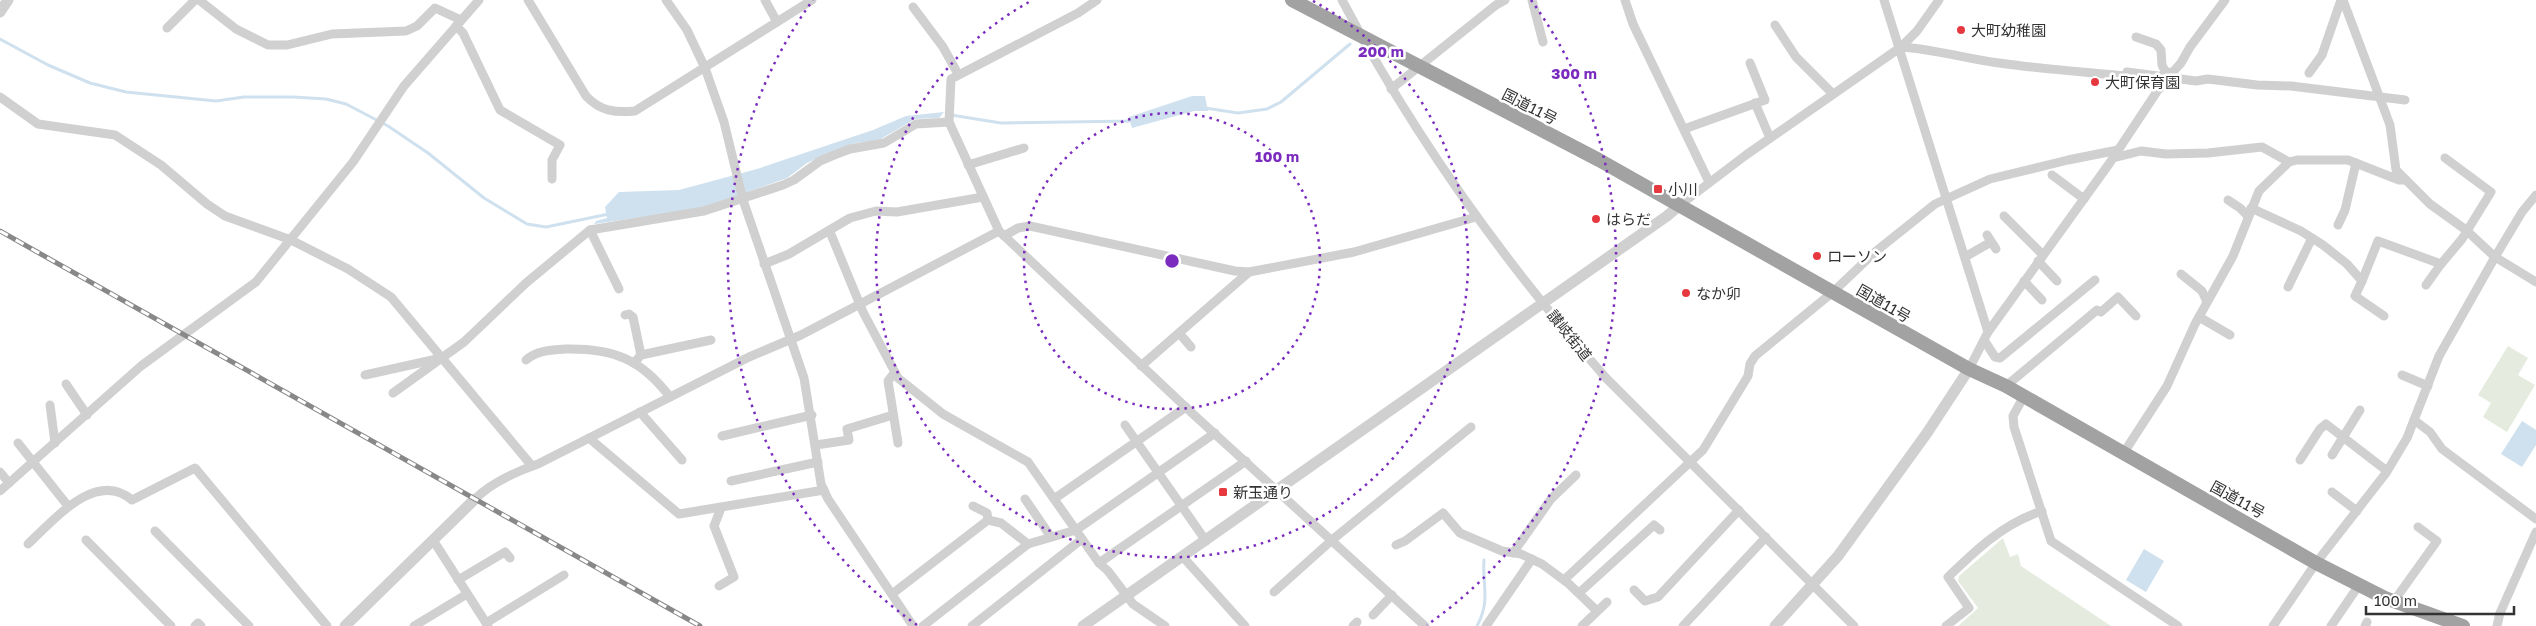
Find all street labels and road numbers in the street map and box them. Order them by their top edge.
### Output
street label: 国道11号 [1499,84,1561,128]
street label: 国道11号 [1854,280,1914,326]
street label: 讃岐街道 [1544,306,1596,364]
street label: 国道11号 [2208,477,2268,521]

